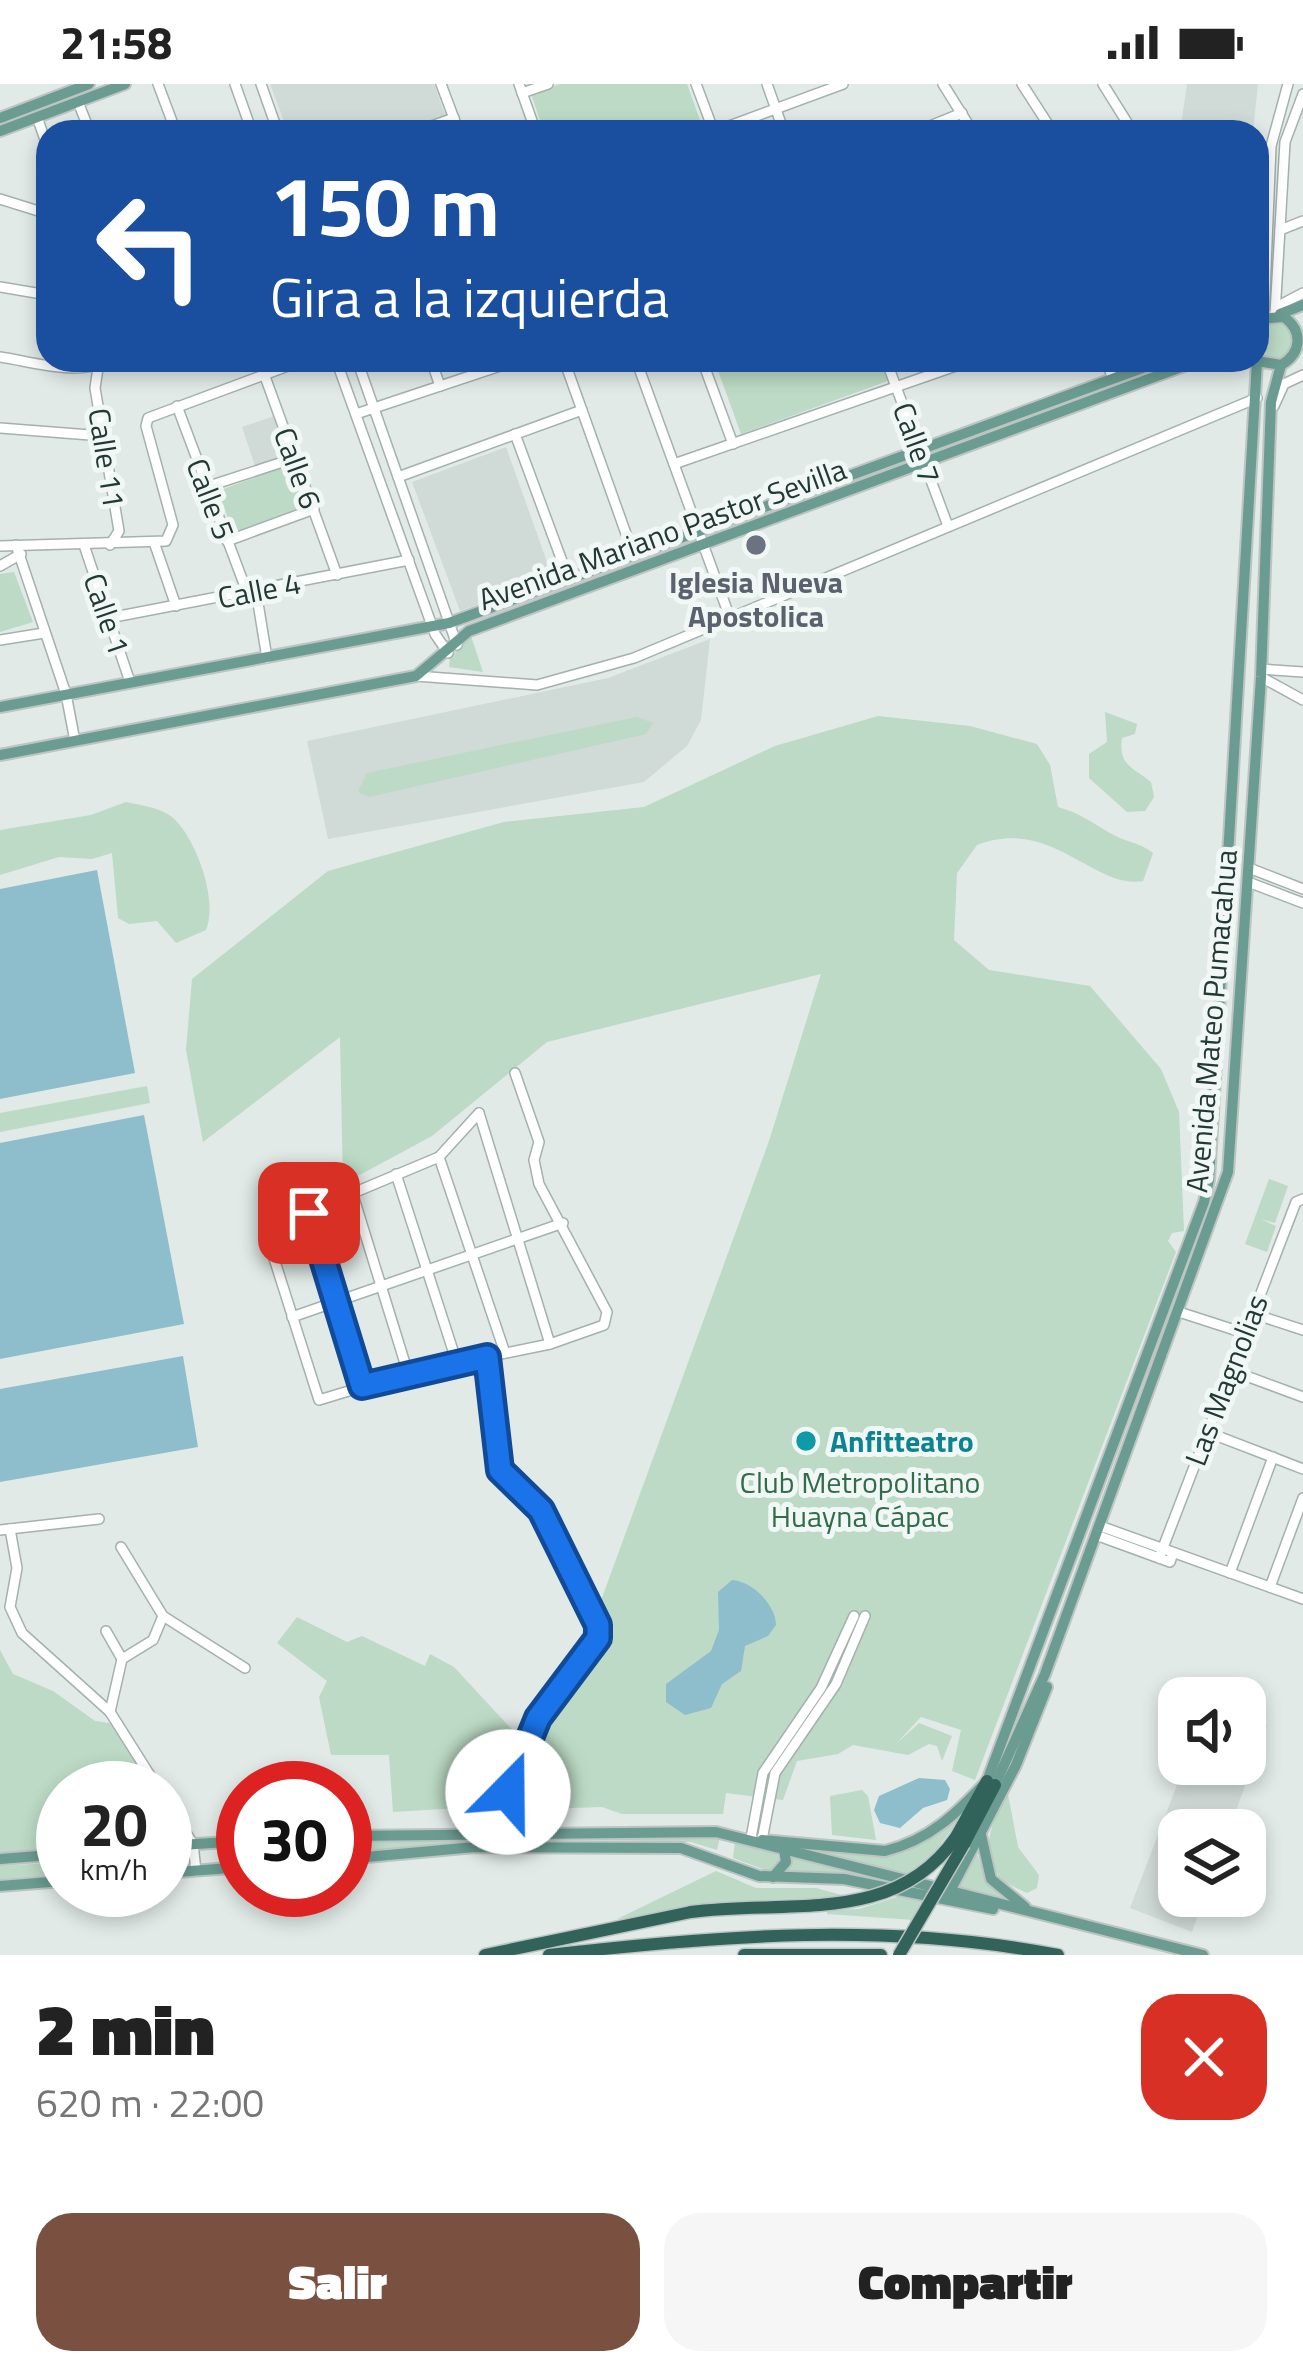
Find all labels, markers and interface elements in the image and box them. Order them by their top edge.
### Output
text: 21:58 [60,8,172,76]
text: 150 m [270,141,500,269]
icon: left [72,168,228,324]
text: Gira a la izquierda [270,256,669,338]
street label: Calle 7 [881,396,953,490]
street label: Calle 11 [76,405,138,511]
street label: Calle 6 [262,421,334,515]
street label: Avenida Mariano Pastor Sevilla [472,446,852,622]
street label: Calle 5 [175,452,247,546]
marker: Iglesia Nueva Apostolica [743,532,769,558]
street label: Calle 4 [213,559,305,621]
place label: Iglesia Nueva Apostolica [669,559,843,639]
street label: Calle 1 [72,567,142,661]
street label: Avenida Mateo Pumacahua [1173,848,1249,1194]
pin [258,1162,360,1264]
icon: arrive [276,1180,342,1246]
street label: Las Magnolias [1172,1288,1280,1472]
place label: Anfitteatro [830,1418,974,1464]
marker: Anfitteatro [793,1428,819,1454]
park label: Club Metropolitano Huayna Cápac [740,1459,980,1539]
map controls [1158,1677,1266,1917]
button: sound [1158,1677,1266,1785]
position arrow [445,1729,571,1855]
speed limit sign: 30 [216,1761,372,1917]
text: 20 [80,1778,148,1869]
button: layers [1158,1809,1266,1917]
text: km/h [80,1846,148,1892]
text: 2 min [36,1973,215,2083]
button: close [1141,1994,1267,2120]
text: 620 m · 22:00 [36,2073,264,2132]
button: Salir [36,2213,640,2351]
button: Compartir [664,2213,1267,2351]

